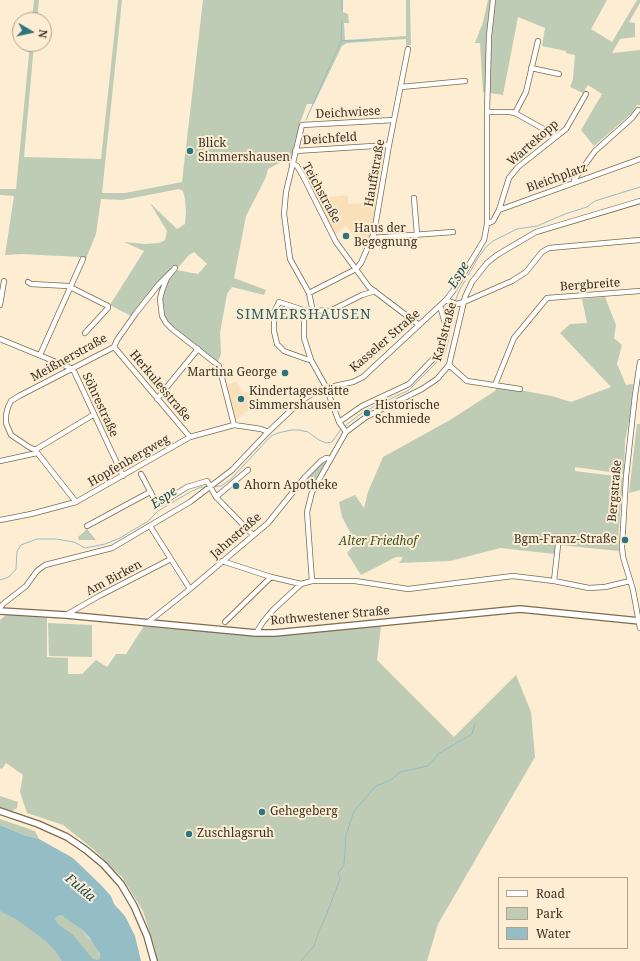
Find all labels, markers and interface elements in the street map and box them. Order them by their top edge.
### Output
north arrow [12,12,52,52]
text: N [35,28,51,39]
street label: Deichwiese [315,104,381,122]
street label: Wartekopp [504,117,562,169]
street label: Deichfeld [302,130,358,148]
place label: Blick Simmershausen [198,137,290,165]
street label: Hauffstraße [362,138,388,208]
marker: Blick Simmershausen [185,146,195,156]
street label: Teichstraße [299,160,343,226]
street label: Bleichplatz [525,160,589,196]
place label: Haus der Begegnung [354,222,417,250]
marker: Haus der Begegnung [341,231,351,241]
water label: Espe [445,259,473,291]
street label: Bergbreite [559,276,621,294]
street label: Karlstraße [430,301,460,363]
district label: SIMMERSHAUSEN [236,307,372,323]
street label: Kasseler Straße [347,307,423,375]
street label: Meißnerstraße [28,331,110,385]
street label: Herkulesstraße [126,348,194,424]
place label: Martina George [187,366,277,380]
marker: Martina George [280,368,290,378]
street label: Söhrestraße [79,371,121,439]
place label: Kindertagesstätte Simmershausen [249,385,349,413]
marker: Kindertagesstätte Simmershausen [236,394,246,404]
place label: Historische Schmiede [375,399,440,427]
marker: Historische Schmiede [362,408,372,418]
street label: Hopfenbergweg [86,432,172,490]
street label: Bergstraße [605,459,625,523]
place label: Ahorn Apotheke [244,479,338,493]
marker: Ahorn Apotheke [231,481,241,491]
water label: Espe [148,484,180,512]
street label: Jahnstraße [208,510,264,562]
place label: Bgm-Franz-Straße [514,533,617,547]
park label: Alter Friedhof [339,535,417,549]
marker: Bgm-Franz-Straße [620,535,630,545]
street label: Am Birken [84,557,144,599]
street label: Rothwestener Straße [270,604,390,628]
place label: Gehegeberg [270,805,338,819]
marker: Gehegeberg [257,807,267,817]
place label: Zuschlagsruh [197,827,274,841]
marker: Zuschlagsruh [184,829,194,839]
water label: Fulda [62,871,98,905]
legend [498,877,628,949]
text: Road [536,885,565,902]
text: Park [536,905,563,922]
text: Water [536,925,571,942]

